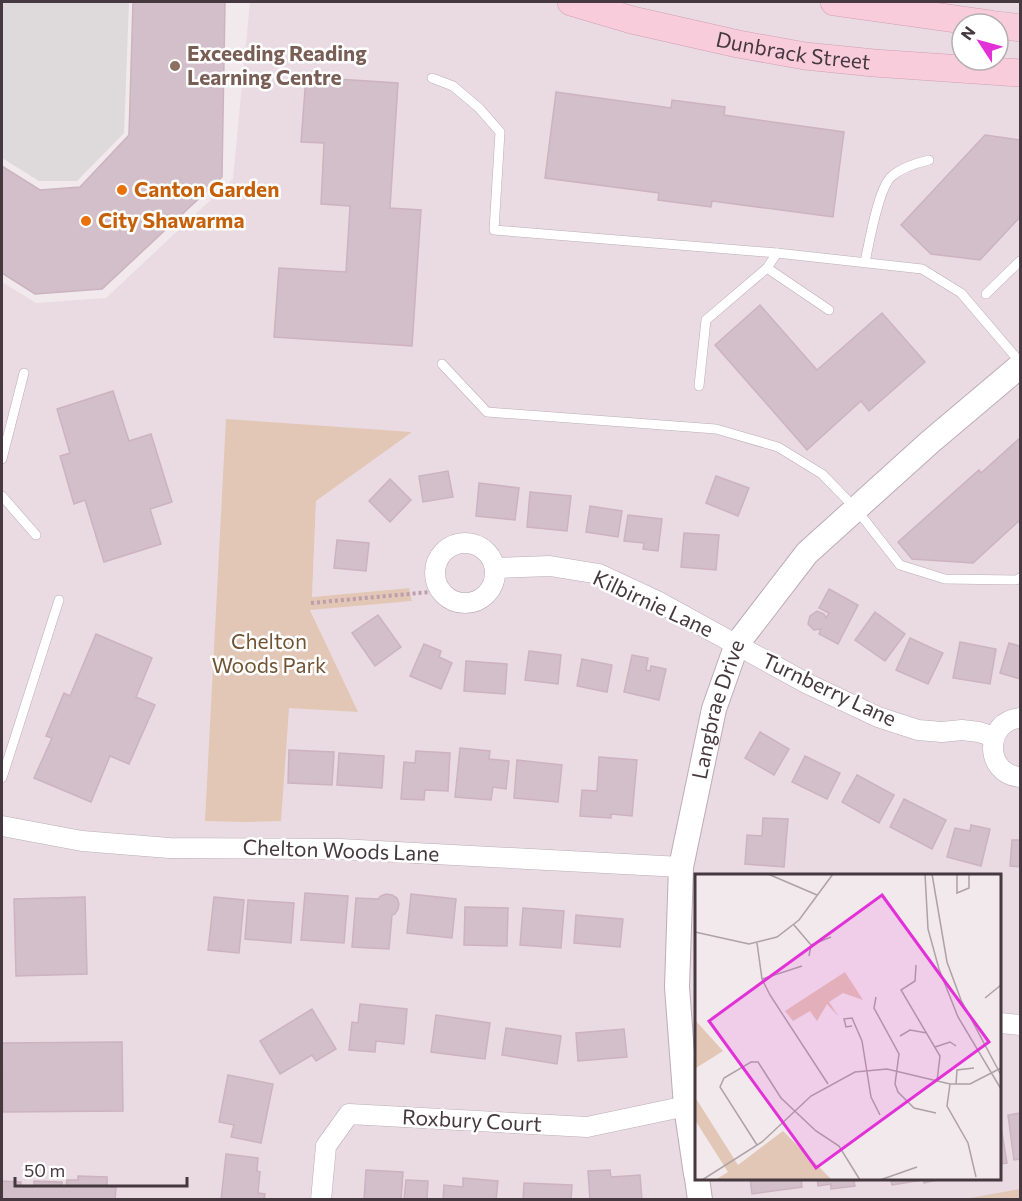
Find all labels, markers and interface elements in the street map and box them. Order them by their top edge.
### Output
north arrow [950,12,1010,72]
text: N [956,22,979,43]
street label: Dunbrack Street [714,25,872,74]
place label: Exceeding Reading Learning Centre [187,40,367,89]
marker: Exceeding Reading Learning Centre [168,59,182,73]
place label: Canton Garden [134,176,279,201]
marker: Canton Garden [115,183,129,197]
place label: City Shawarma [98,207,245,232]
marker: City Shawarma [79,214,93,228]
street label: Kilbirnie Lane [590,564,718,641]
park label: Chelton Woods Park [212,628,326,677]
street label: Langbrae Drive [686,636,749,781]
street label: Turnberry Lane [759,647,901,731]
street label: Chelton Woods Lane [242,834,440,865]
inset map [695,874,1001,1180]
street label: Roxbury Court [402,1103,542,1136]
scale bar [15,1150,188,1188]
text: 50 m [24,1159,65,1181]

